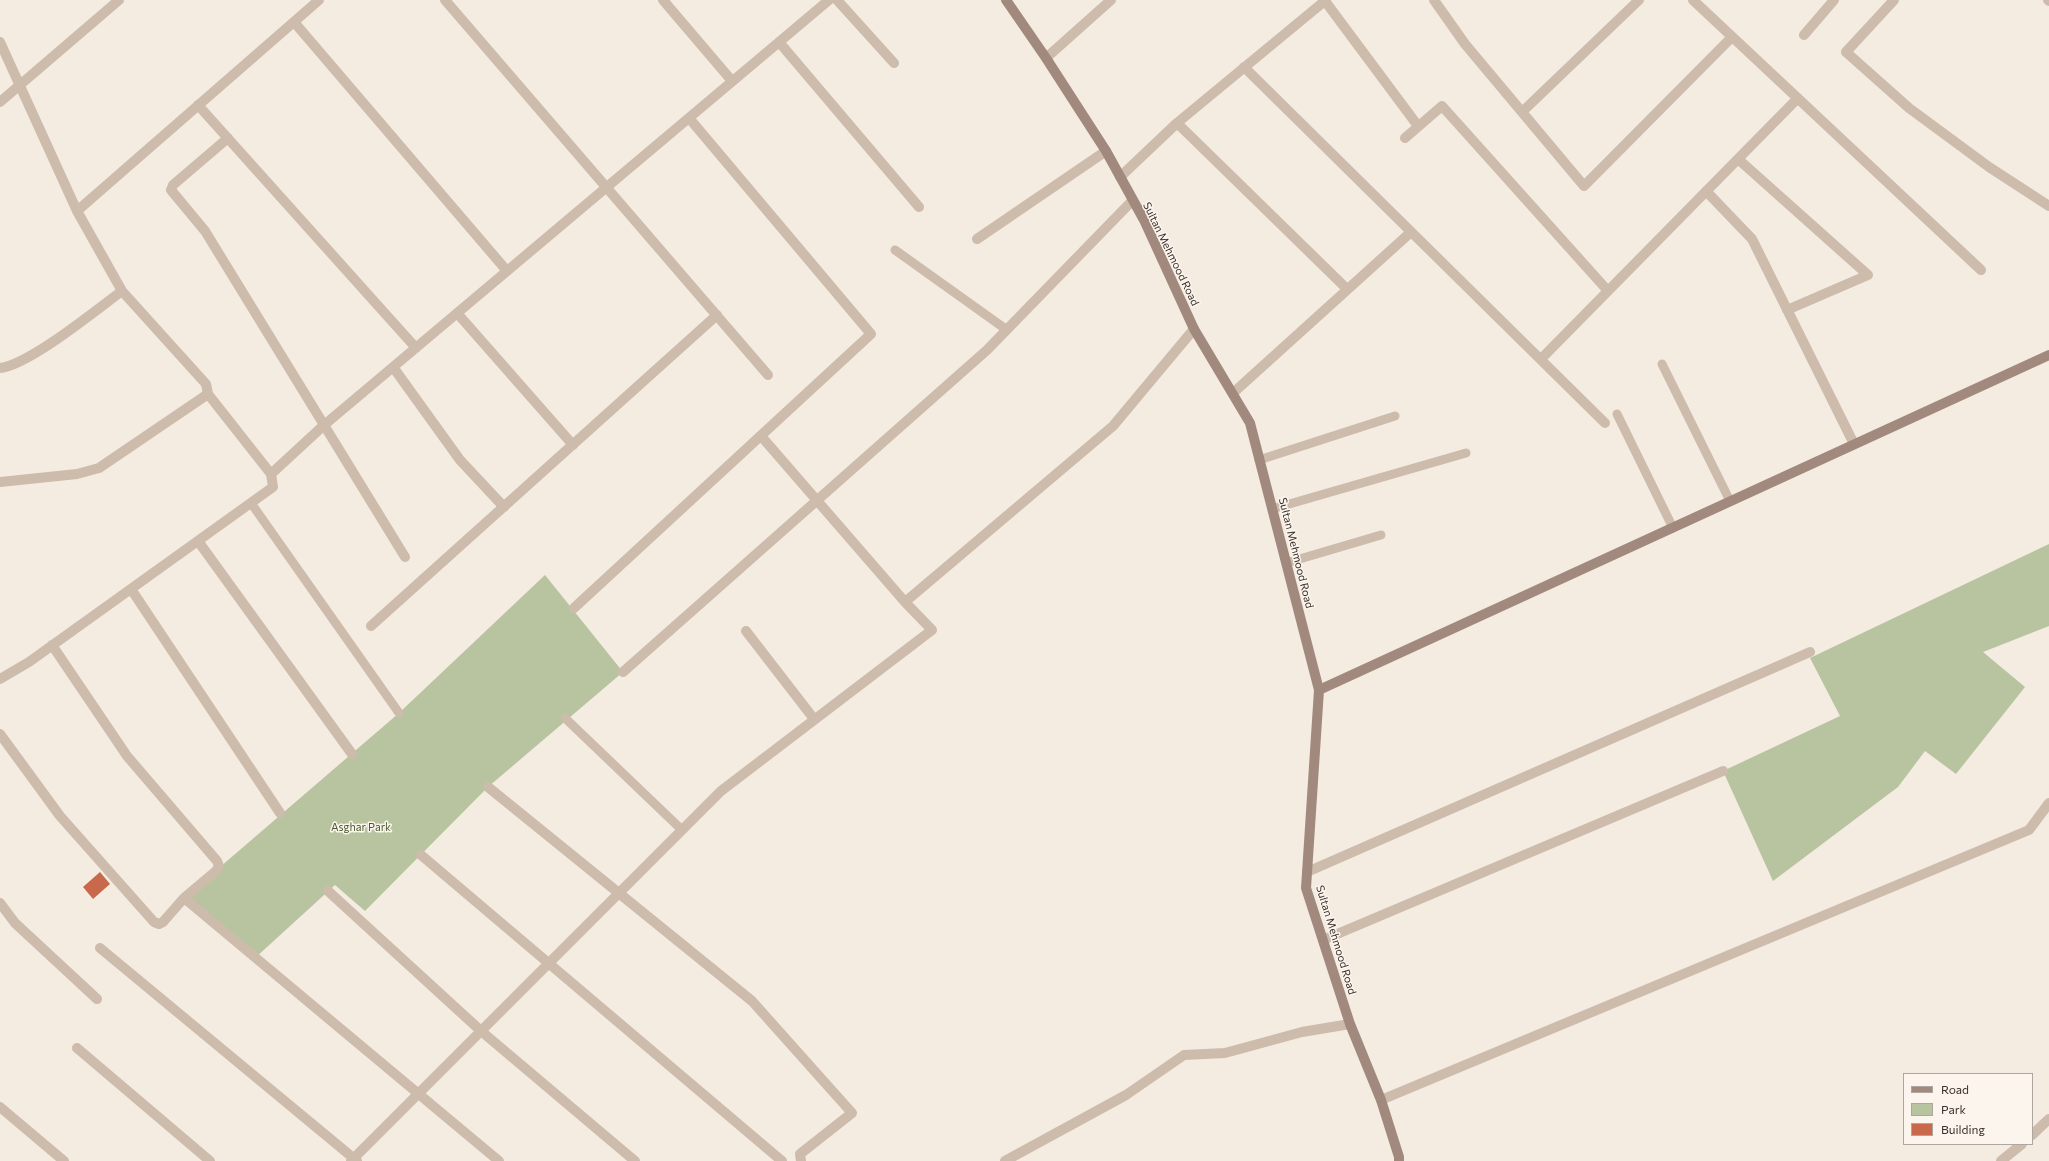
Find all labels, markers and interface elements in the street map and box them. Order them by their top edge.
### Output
street label: Sultan Mehmood Road [1140,200,1202,308]
street label: Sultan Mehmood Road [1276,496,1316,610]
park label: Asghar Park [331,820,391,834]
street label: Sultan Mehmood Road [1313,884,1359,996]
legend [1903,1073,2033,1145]
text: Road [1941,1082,1969,1096]
text: Park [1941,1102,1966,1116]
text: Building [1941,1122,1985,1136]

